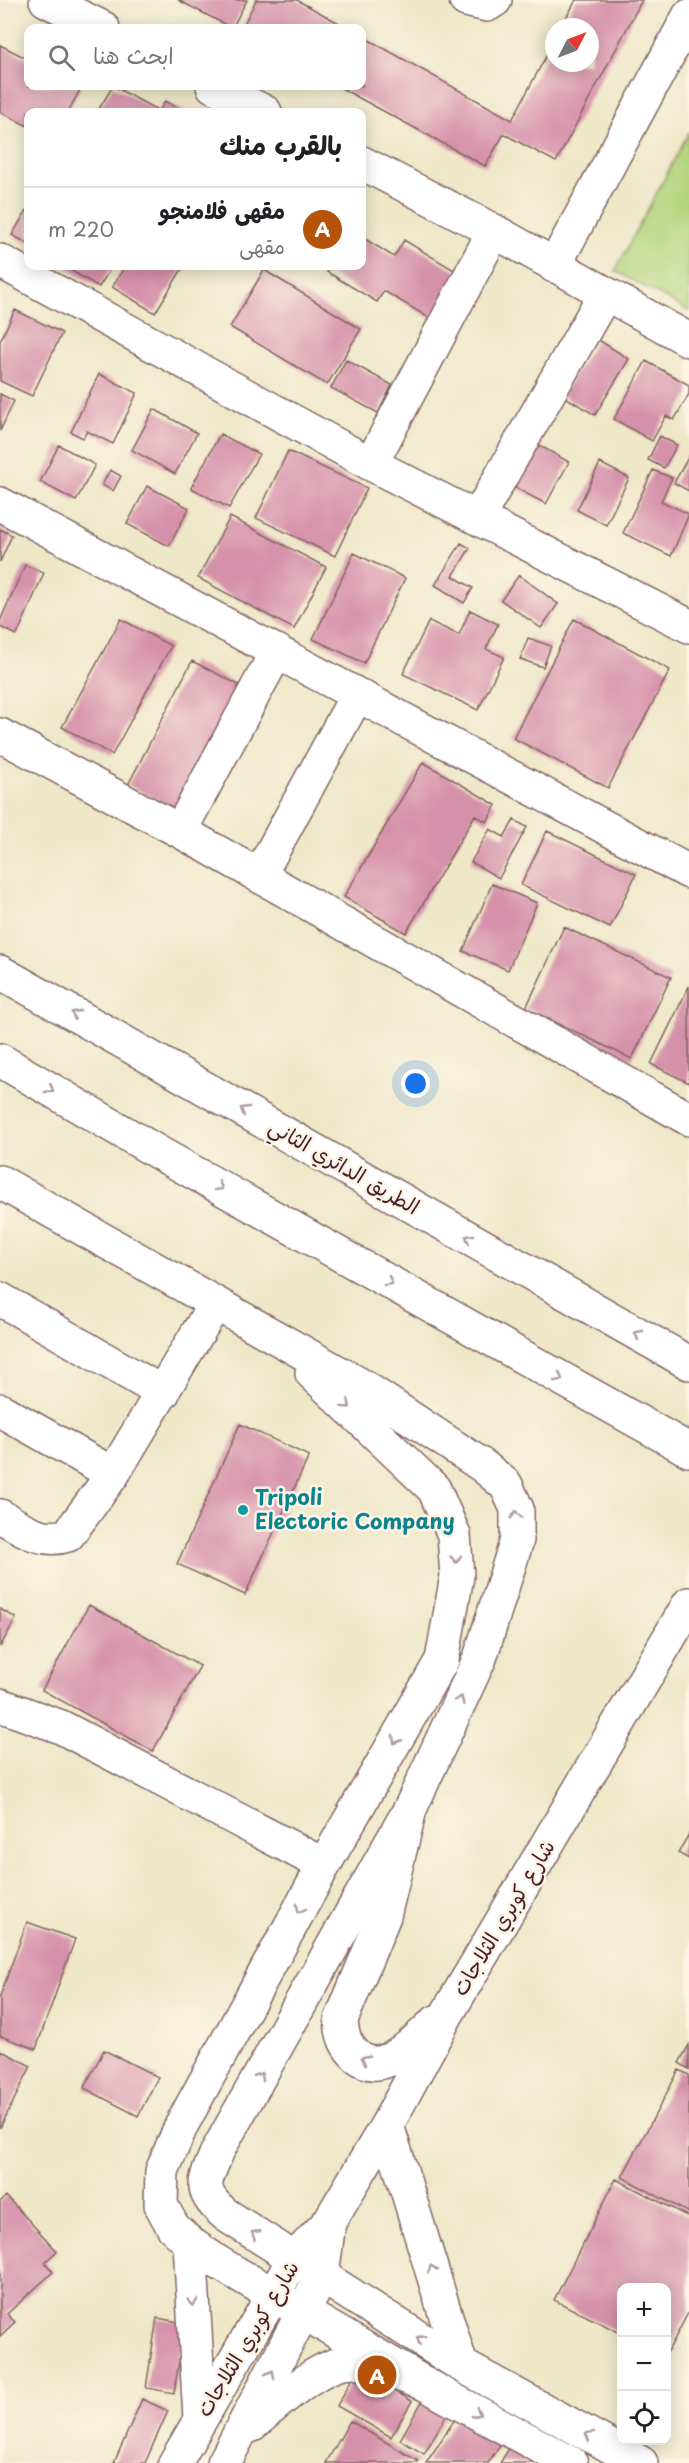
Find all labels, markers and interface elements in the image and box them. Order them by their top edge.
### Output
north arrow [545,18,599,72]
search box [24,24,366,90]
text: ابحث هنا [93,38,174,71]
icon: search [45,41,78,74]
text: بالقرب منك [220,125,342,164]
text: مقهى فلامنجو [159,193,285,226]
text: 220 m [48,214,114,244]
text: A [315,214,330,244]
text: مقهى [239,231,285,261]
one-way arrow [70,1010,81,1021]
your location [401,1069,430,1098]
one-way arrow [44,1082,55,1094]
one-way arrow [240,1106,250,1117]
street label: الطريق الدائري الثاني [261,1109,426,1226]
one-way arrow [213,1180,224,1191]
one-way arrow [464,1233,475,1245]
one-way arrow [383,1275,394,1286]
one-way arrow [634,1330,644,1341]
one-way arrow [553,1371,564,1382]
one-way arrow [340,1398,351,1409]
place label: Tripoli Electoric Company [255,1480,455,1536]
marker: Tripoli Electoric Company [236,1503,250,1517]
one-way arrow [510,1511,523,1520]
one-way arrow [449,1554,462,1563]
one-way arrow [453,1696,465,1707]
one-way arrow [392,1734,403,1744]
street label: شارع كوبري الثلاجات [443,1833,563,2002]
one-way arrow [296,1903,307,1914]
one-way arrow [361,2055,371,2066]
one-way arrow [253,2072,264,2082]
one-way arrow [251,2229,261,2241]
street label: شارع كوبري الثلاجات [187,2254,307,2423]
one-way arrow [427,2264,439,2275]
map controls [617,2283,671,2445]
button: + [617,2283,671,2337]
one-way arrow [187,2297,200,2306]
one-way arrow [416,2334,426,2346]
button: − [617,2337,671,2391]
pin: A [358,2352,397,2398]
one-way arrow [263,2370,275,2381]
button: locate [617,2391,671,2445]
one-way arrow [471,2406,482,2417]
one-way arrow [585,2431,596,2442]

